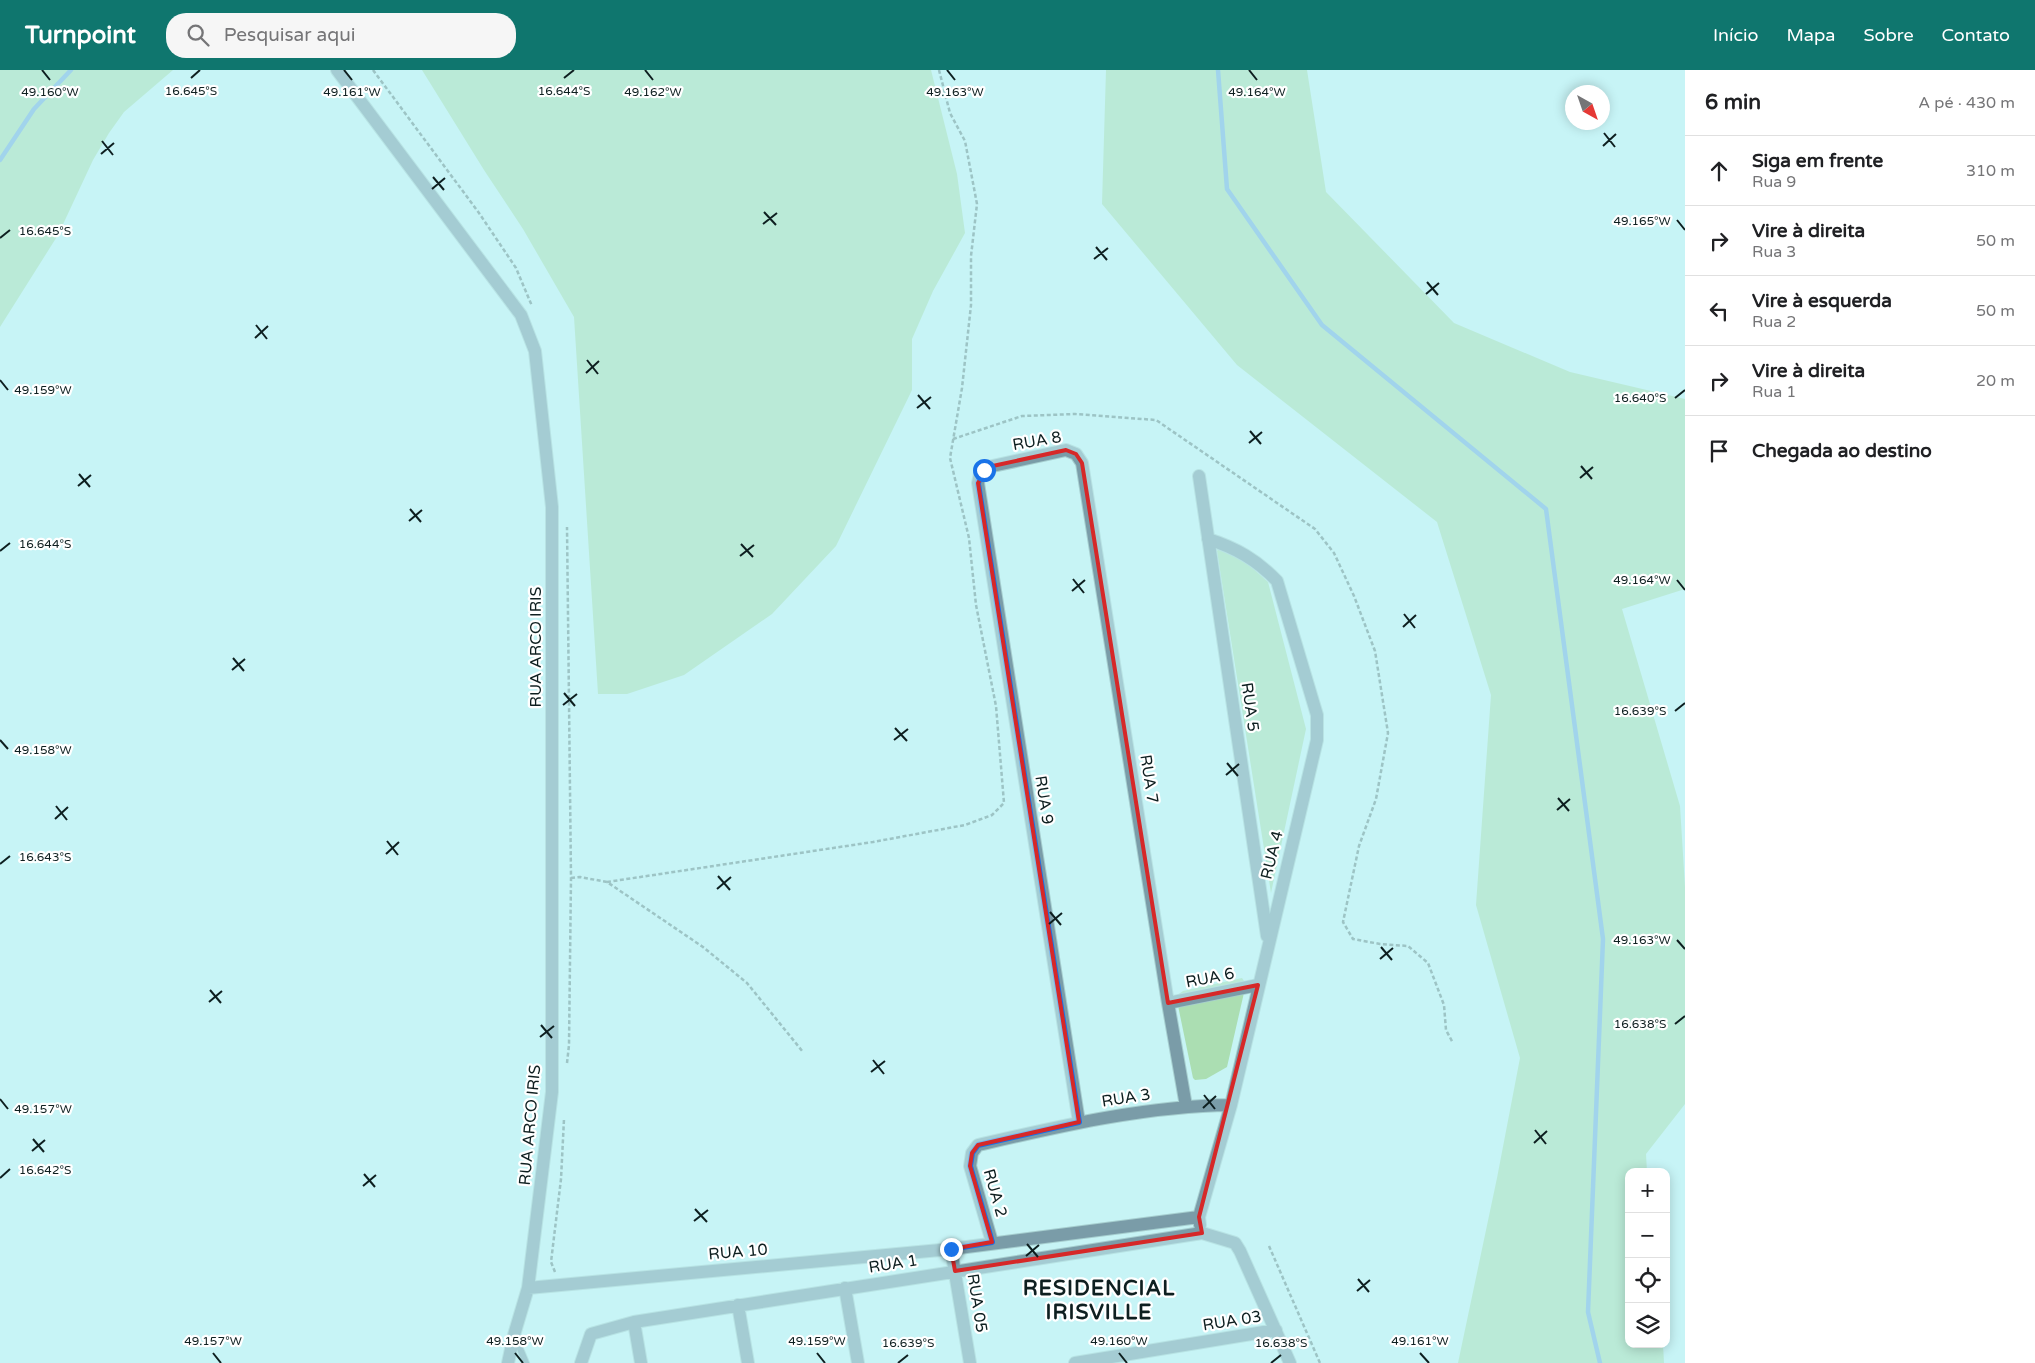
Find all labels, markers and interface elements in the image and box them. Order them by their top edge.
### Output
search box [166,13,516,58]
text: Turnpoint [25,21,136,50]
icon: search [184,21,212,49]
text: Pesquisar aqui [224,24,355,46]
text: Início [1713,24,1758,46]
text: Mapa [1786,24,1835,46]
text: Sobre [1863,24,1914,46]
text: Contato [1942,24,2010,46]
text: 16.645°S [165,84,217,98]
text: 16.644°S [538,84,590,98]
text: 49.160°W [21,85,79,99]
text: 49.161°W [323,85,381,99]
text: 49.162°W [624,85,682,99]
text: 49.163°W [926,85,984,99]
text: 49.164°W [1228,85,1286,99]
north arrow [1565,85,1610,130]
text: 6 min [1705,90,1761,115]
text: A pé · 430 m [1918,93,2015,113]
text: Siga em frente [1752,150,1883,172]
icon: ahead [1705,157,1733,185]
text: 310 m [1966,161,2015,181]
text: Rua 9 [1752,172,1796,192]
text: 49.165°W [1613,214,1671,228]
text: Vire à direita [1752,220,1865,242]
text: 16.645°S [19,224,71,238]
icon: right [1705,227,1733,255]
text: 50 m [1976,231,2015,251]
text: Rua 3 [1752,242,1796,262]
text: Vire à esquerda [1752,290,1892,312]
icon: left [1705,297,1733,325]
text: 50 m [1976,301,2015,321]
text: Rua 2 [1752,312,1796,332]
text: Vire à direita [1752,360,1865,382]
icon: right [1705,367,1733,395]
text: 20 m [1976,371,2015,391]
text: Rua 1 [1752,382,1796,402]
text: 49.159°W [14,383,72,397]
text: 16.640°S [1614,391,1666,405]
street label: RUA 8 [1011,427,1063,455]
icon: arrive [1705,437,1733,465]
text: Chegada ao destino [1752,440,1932,462]
route start [973,459,996,482]
text: 16.644°S [19,537,71,551]
text: 49.164°W [1613,573,1671,587]
street label: RUA ARCO IRIS [526,586,546,707]
street label: RUA 5 [1237,681,1263,733]
text: 16.639°S [1614,704,1666,718]
text: 49.158°W [14,743,72,757]
street label: RUA 7 [1135,753,1163,805]
street label: RUA 9 [1030,774,1058,826]
street label: RUA 4 [1256,829,1288,881]
text: 16.643°S [19,850,71,864]
text: 49.163°W [1613,933,1671,947]
street label: RUA 6 [1184,963,1236,993]
text: 16.638°S [1614,1017,1666,1031]
street label: RUA ARCO IRIS [515,1064,545,1186]
street label: RUA 3 [1100,1084,1152,1112]
text: 49.157°W [14,1102,72,1116]
text: 16.642°S [19,1163,71,1177]
street label: RUA 2 [979,1167,1011,1219]
map controls [1625,1168,1670,1348]
button: + [1625,1168,1670,1213]
button: − [1625,1213,1670,1258]
route end [940,1238,963,1261]
street label: RUA 10 [708,1239,768,1265]
street label: RUA 1 [867,1250,919,1278]
button: locate [1625,1258,1670,1303]
street label: RUA 05 [962,1272,992,1334]
district label: RESIDENCIAL IRISVILLE [1023,1276,1175,1325]
button: layers [1625,1303,1670,1348]
street label: RUA 03 [1201,1306,1263,1336]
text: 49.157°W [184,1334,242,1348]
text: 49.158°W [486,1334,544,1348]
text: 49.159°W [788,1334,846,1348]
text: 49.160°W [1090,1334,1148,1348]
text: 49.161°W [1391,1334,1449,1348]
text: 16.639°S [882,1336,934,1350]
text: 16.638°S [1255,1336,1307,1350]

